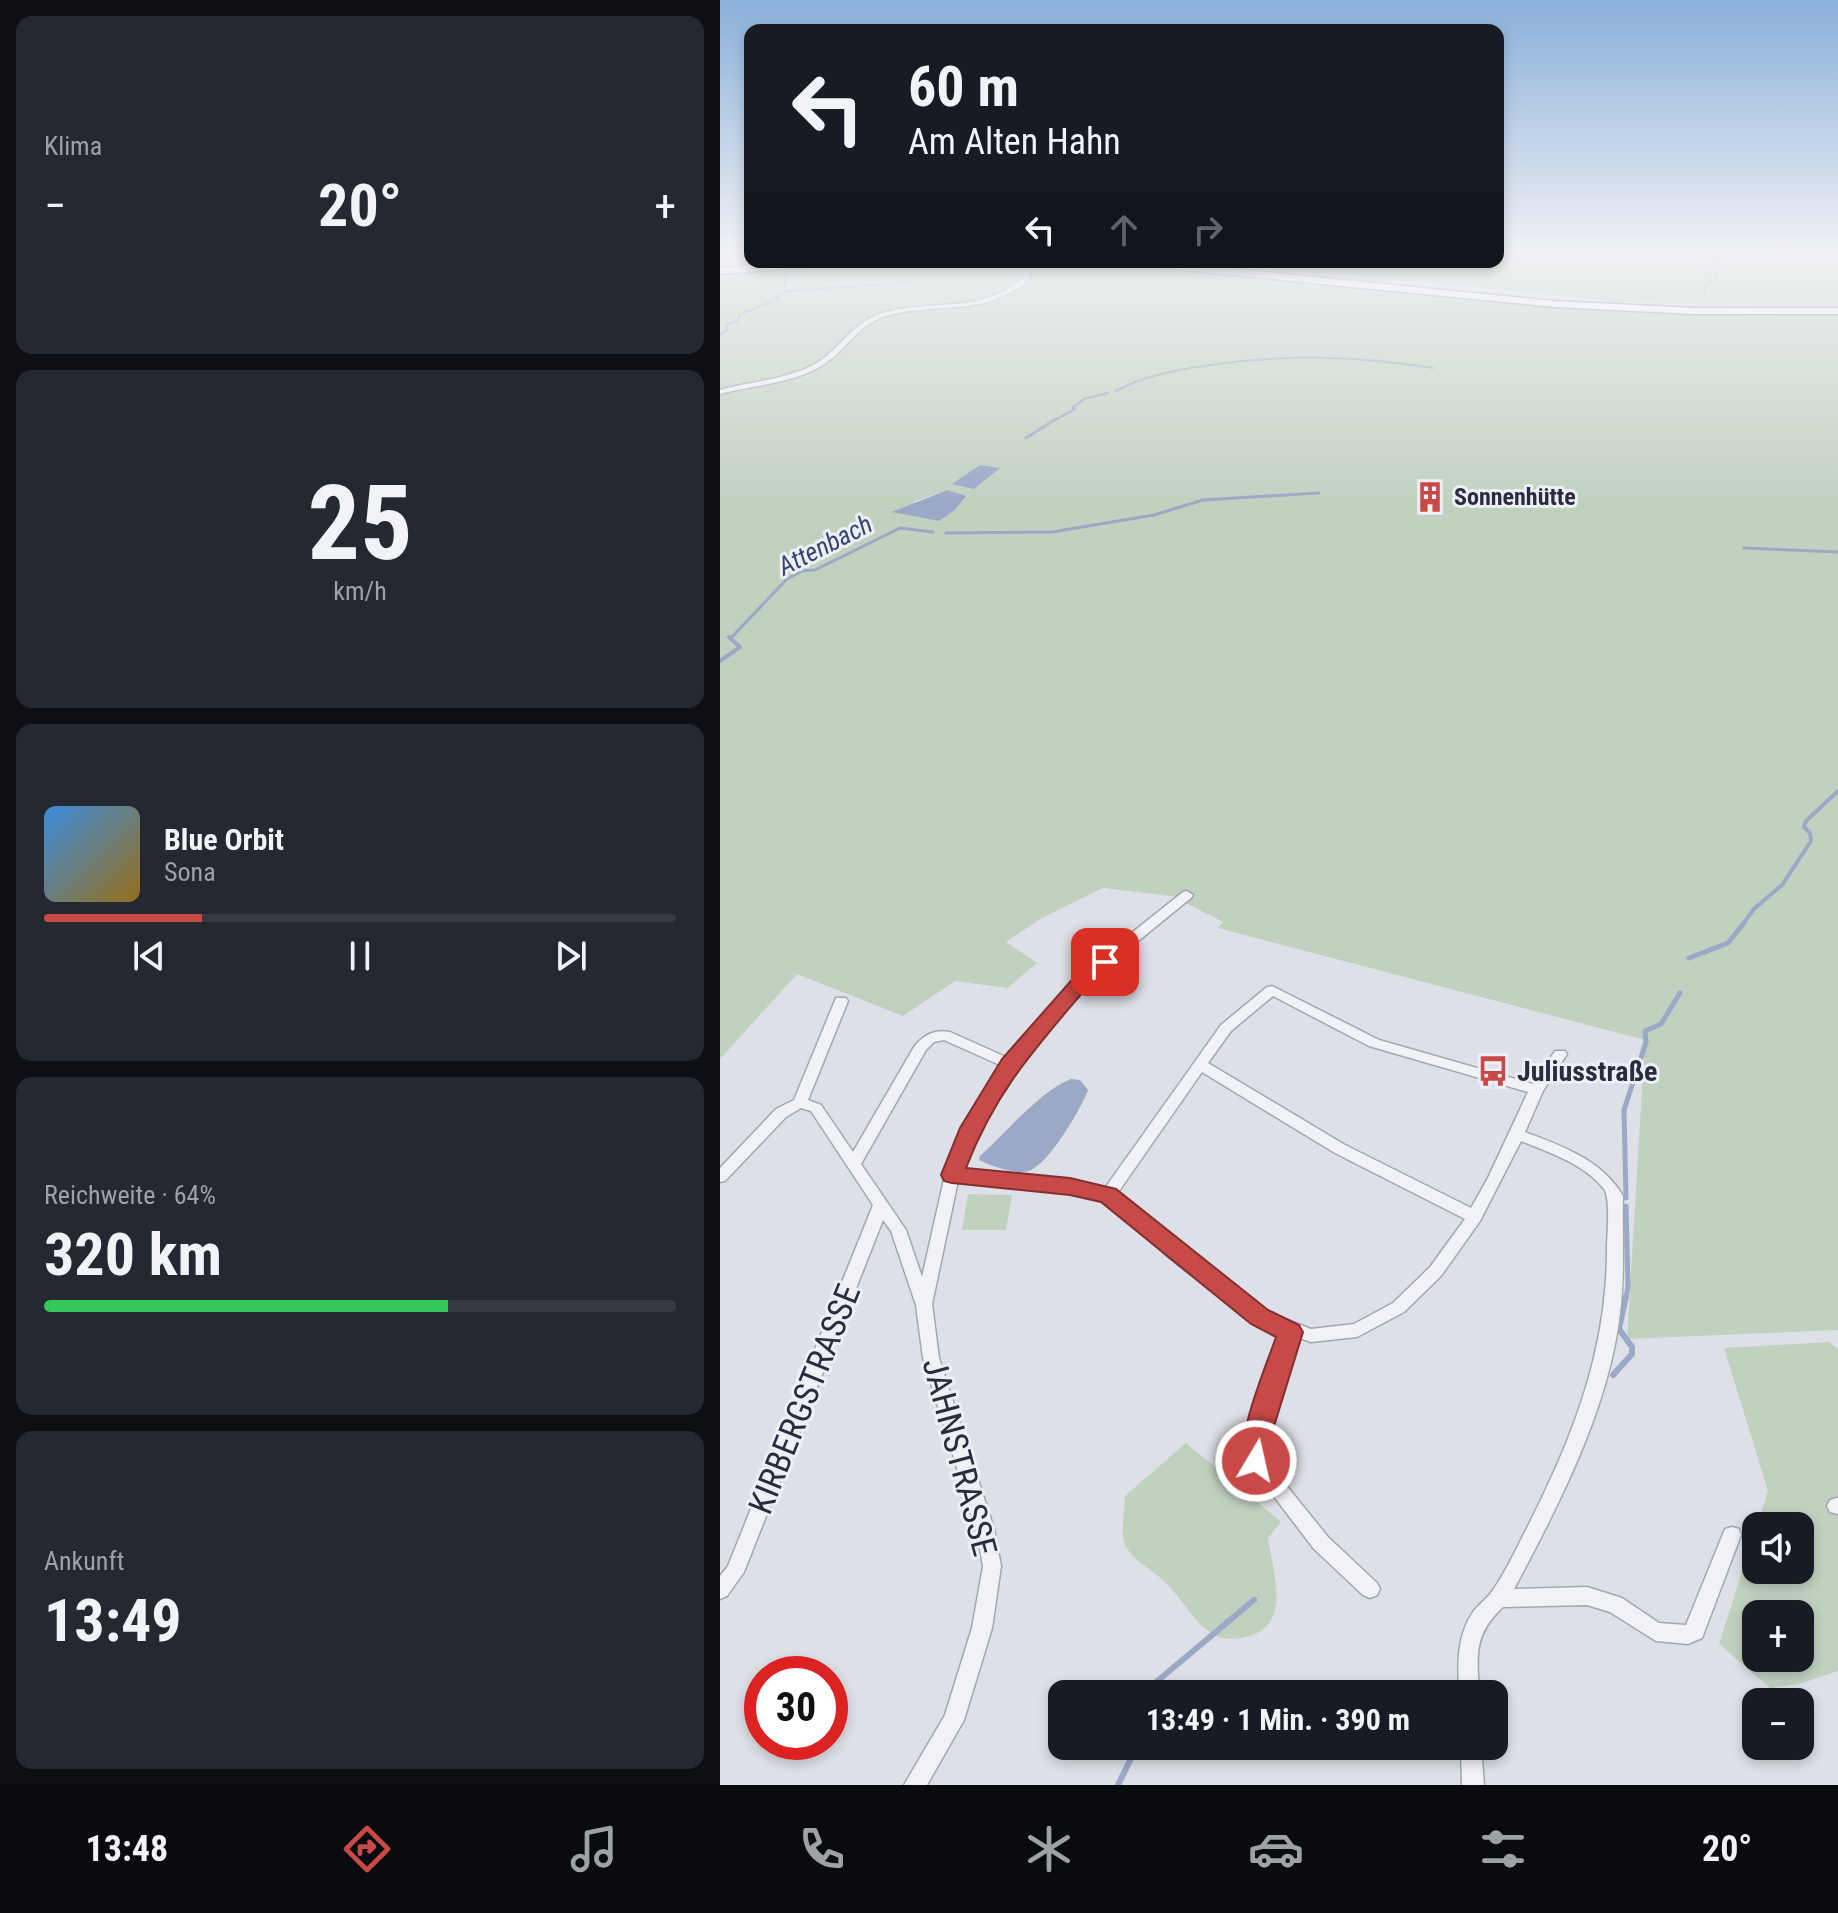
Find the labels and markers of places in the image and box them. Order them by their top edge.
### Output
building icon: Sonnenhütte [1413,480,1447,514]
place label: Sonnenhütte [1454,483,1576,511]
pin [1071,928,1139,996]
bus stop icon: Juliusstraße [1476,1054,1510,1088]
place label: Juliusstraße [1517,1055,1657,1088]

